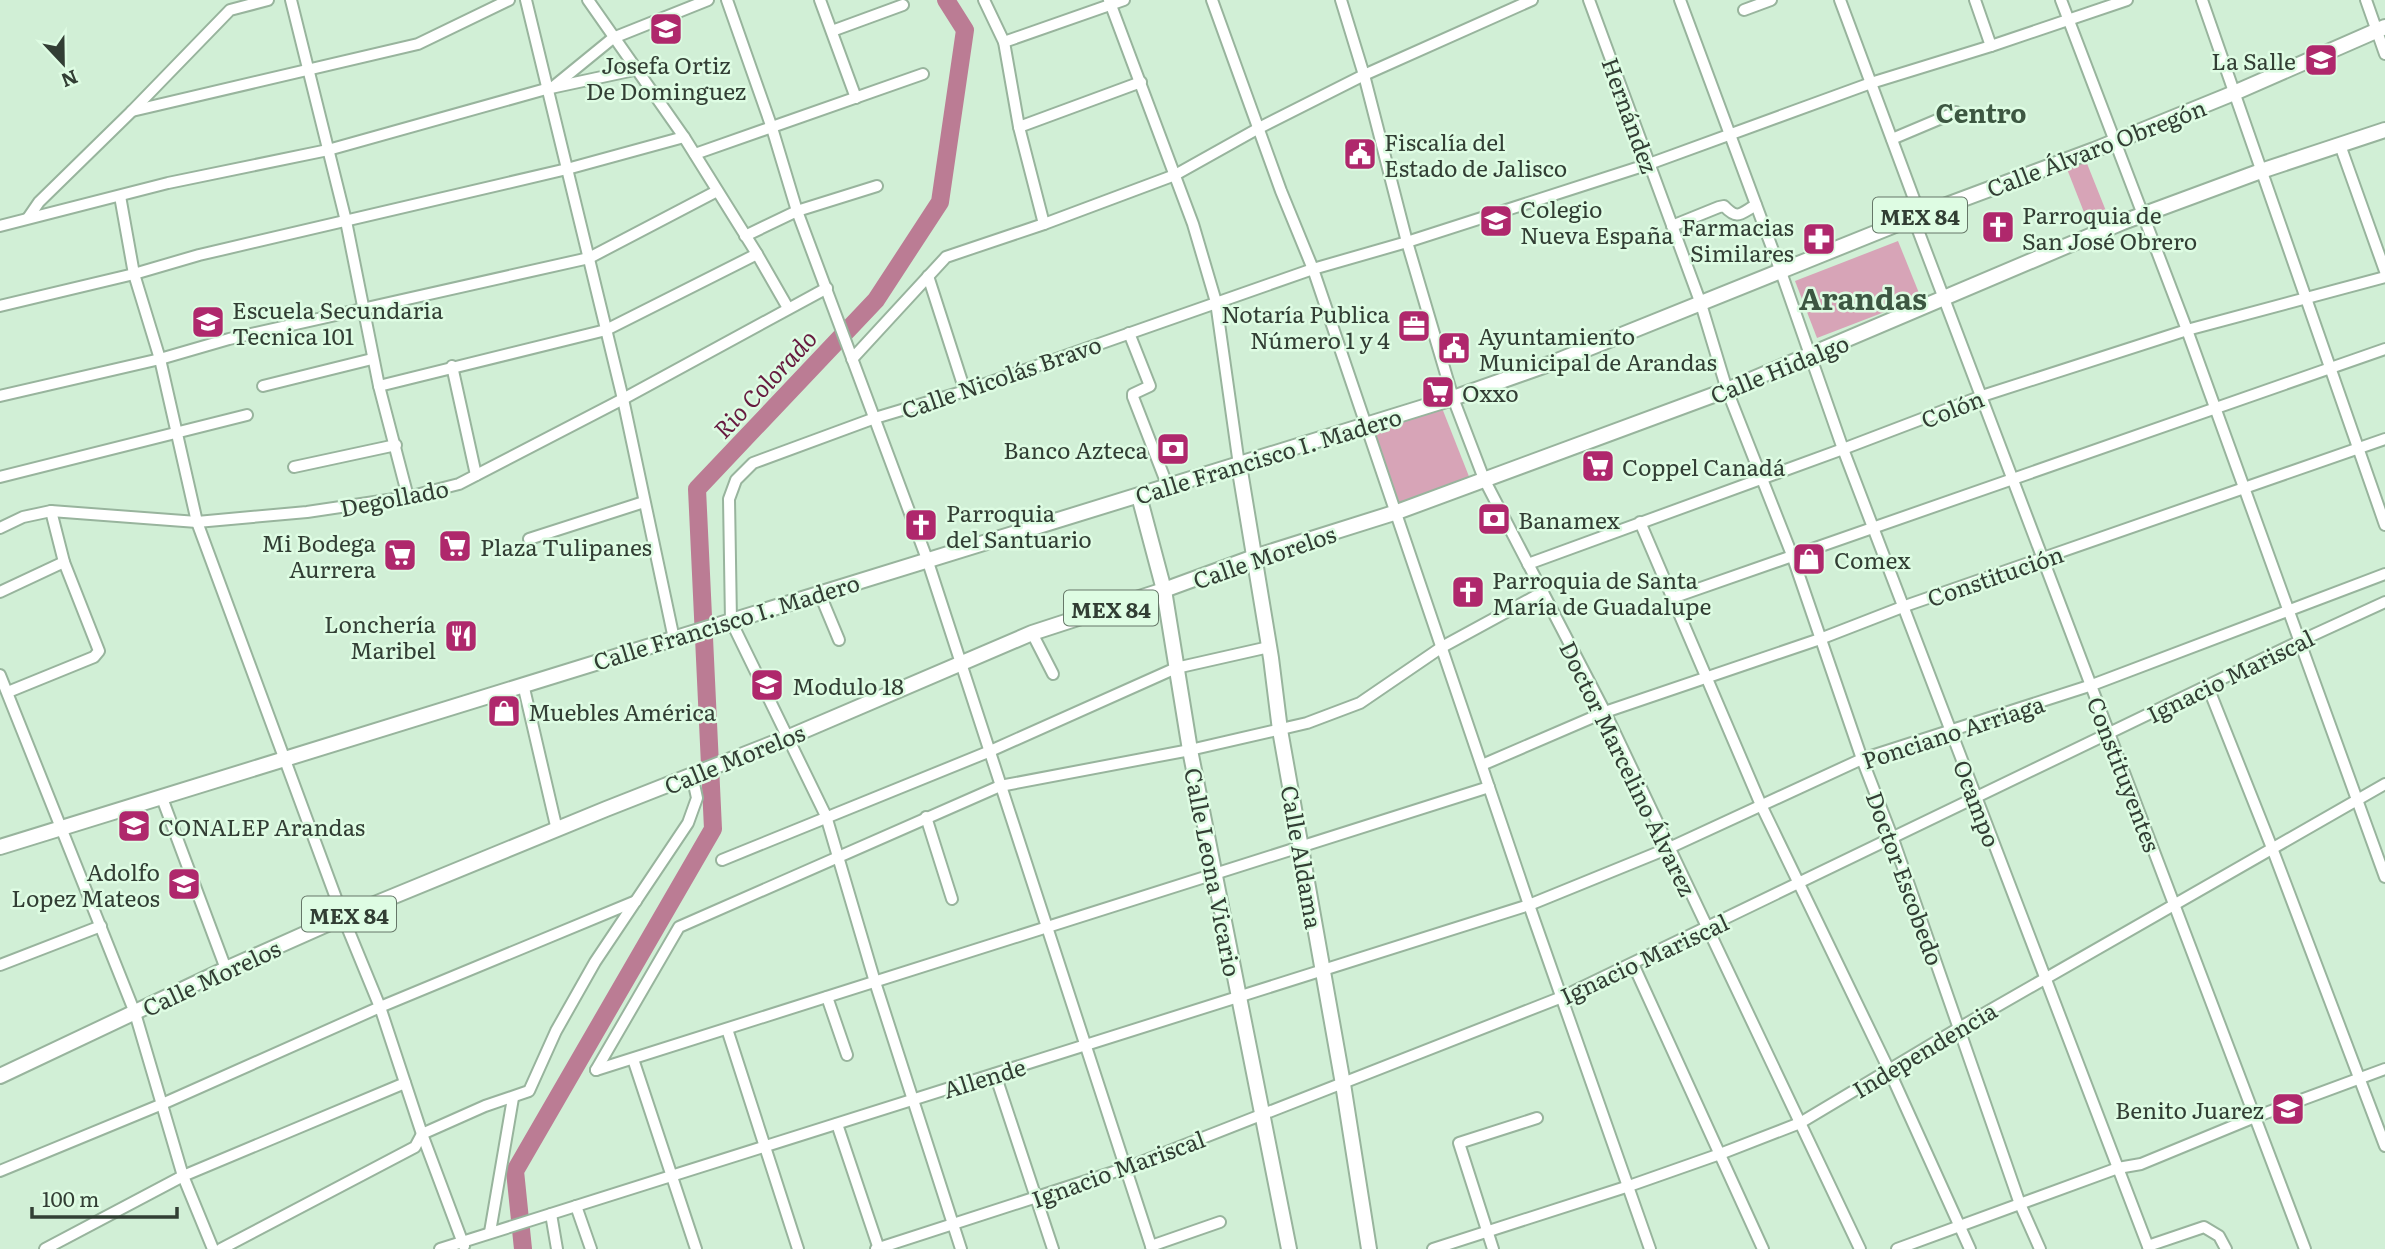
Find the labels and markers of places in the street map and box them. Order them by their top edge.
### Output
school or university icon: Josefa Ortiz De Dominguez [647,10,685,48]
school or university icon: La Salle [2302,41,2340,79]
place label: La Salle [2211,43,2296,77]
place label: Josefa Ortiz De Dominguez [586,47,746,107]
place label: Fiscalía del Estado de Jalisco [1384,124,1567,184]
public building icon: Fiscalía del Estado de Jalisco [1341,135,1379,173]
place label: Colegio Nueva España [1520,191,1674,251]
place label: Parroquia de San José Obrero [2022,197,2197,257]
school or university icon: Colegio Nueva España [1477,202,1515,240]
church icon: Parroquia de San José Obrero [1979,208,2017,246]
place label: Farmacias Similares [1681,209,1794,269]
pharmacy icon: Farmacias Similares [1800,220,1838,258]
place label: Escuela Secundaria Tecnica 101 [232,292,444,352]
place label: Notaría Publica Número 1 y 4 [1221,296,1391,356]
school or university icon: Escuela Secundaria Tecnica 101 [189,303,227,341]
office icon: Notaría Publica Número 1 y 4 [1395,307,1433,345]
place label: Ayuntamiento Municipal de Arandas [1478,318,1717,378]
public building icon: Ayuntamiento Municipal de Arandas [1435,329,1473,367]
supermarket icon: Oxxo [1419,373,1457,411]
place label: Oxxo [1462,375,1519,409]
bank icon: Banco Azteca [1154,430,1192,468]
place label: Banco Azteca [1003,432,1149,466]
supermarket icon: Coppel Canadá [1579,447,1617,485]
place label: Coppel Canadá [1622,449,1786,483]
place label: Parroquia del Santuario [946,495,1092,555]
bank icon: Banamex [1475,500,1513,538]
place label: Banamex [1518,502,1620,536]
church icon: Parroquia del Santuario [902,506,940,544]
place label: Mi Bodega Aurrera [261,525,377,585]
supermarket icon: Plaza Tulipanes [436,527,474,565]
place label: Plaza Tulipanes [480,529,652,563]
supermarket icon: Mi Bodega Aurrera [381,536,419,574]
shop icon: Comex [1790,540,1828,578]
place label: Comex [1834,542,1910,576]
place label: Parroquia de Santa María de Guadalupe [1492,562,1711,622]
church icon: Parroquia de Santa María de Guadalupe [1449,573,1487,611]
place label: Lonchería Maribel [324,606,437,666]
restaurant icon: Lonchería Maribel [442,617,480,655]
school or university icon: Modulo 18 [748,666,786,704]
place label: Modulo 18 [792,668,904,702]
shop icon: Muebles América [485,692,523,730]
place label: Muebles América [528,694,717,728]
school or university icon: CONALEP Arandas [115,807,153,845]
place label: CONALEP Arandas [158,809,365,843]
place label: Adolfo Lopez Mateos [11,854,160,914]
school or university icon: Adolfo Lopez Mateos [165,865,203,903]
school or university icon: Benito Juarez [2269,1090,2307,1128]
place label: Benito Juarez [2115,1092,2264,1126]

